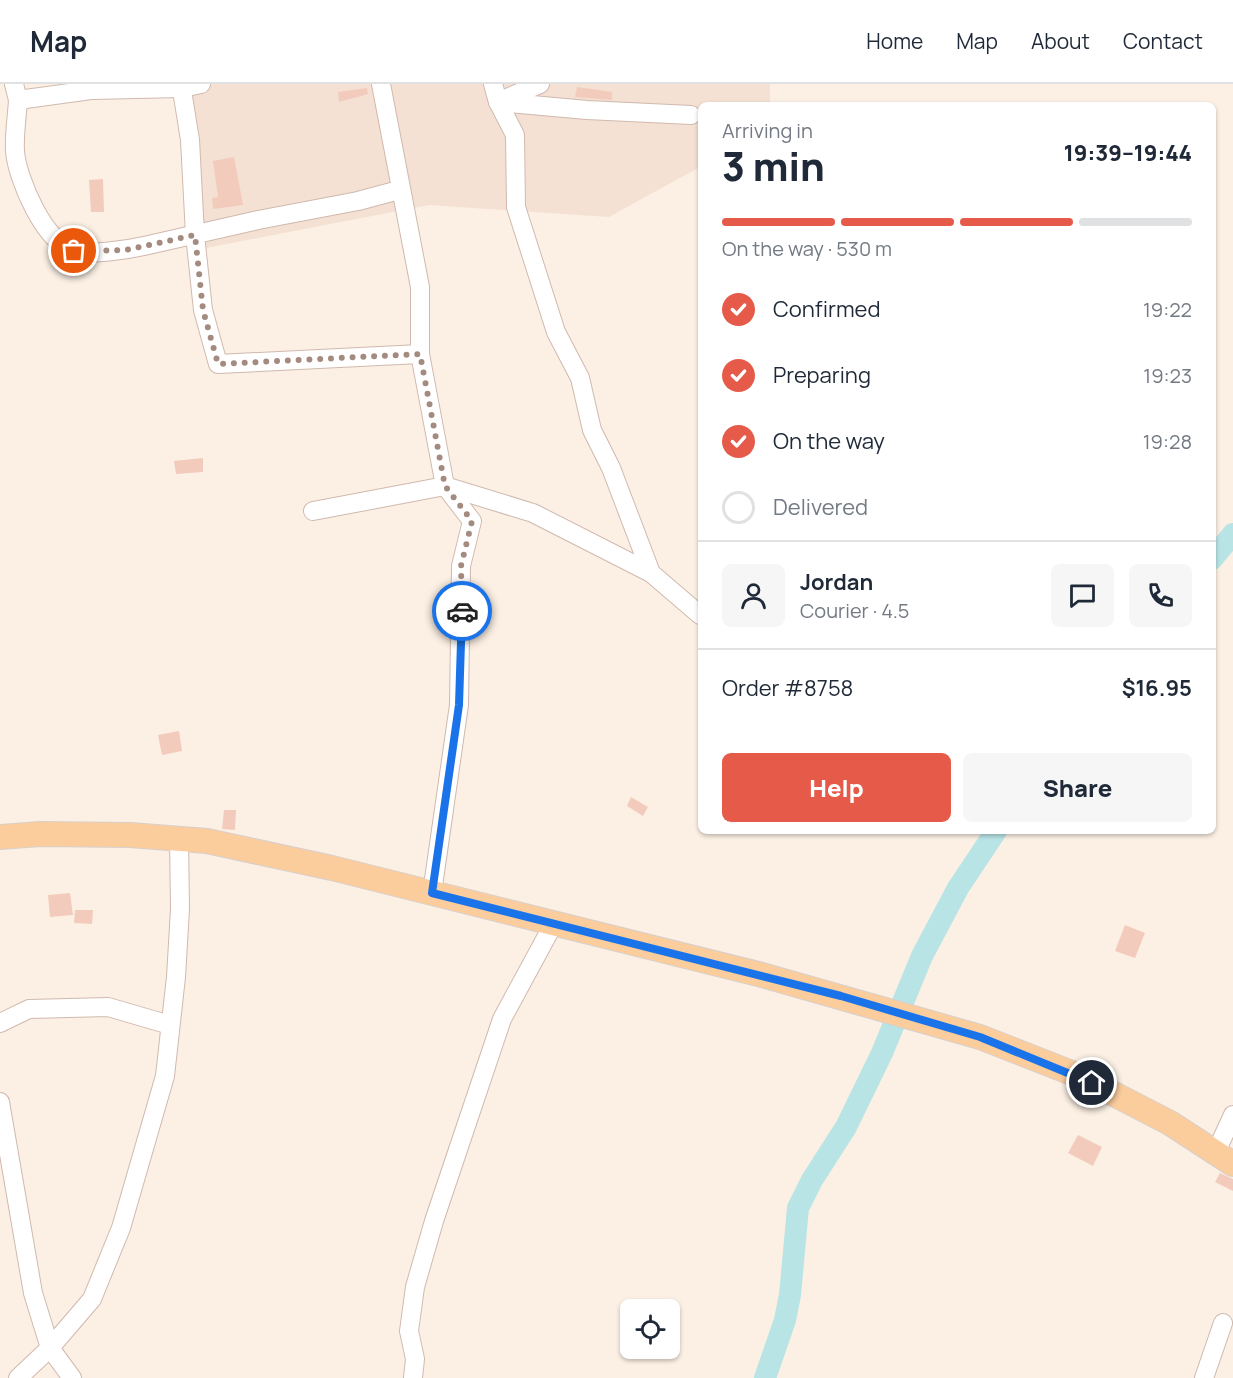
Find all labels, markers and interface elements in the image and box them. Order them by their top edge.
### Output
text: Map [30,22,87,60]
text: Home [866,27,923,55]
text: Map [956,27,998,55]
text: About [1031,27,1090,55]
text: Contact [1123,27,1203,55]
text: Arriving in [722,117,813,144]
text: 19:39–19:44 [1064,138,1192,168]
text: 3 min [722,139,825,193]
pin [48,225,99,276]
icon: bag [57,234,90,267]
text: On the way · 530 m [722,235,892,262]
icon: check [722,293,755,326]
text: Confirmed [773,294,881,324]
text: 19:22 [1143,296,1192,323]
icon: check [722,359,755,392]
text: Preparing [773,360,871,390]
text: 19:23 [1143,362,1192,389]
icon: check [722,425,755,458]
text: On the way [773,426,885,456]
text: 19:28 [1143,428,1192,455]
text: Delivered [773,492,868,522]
button: person [722,564,785,627]
button: chat [1051,564,1114,627]
button: phone [1129,564,1192,627]
text: Jordan [800,567,873,597]
courier [432,581,492,641]
icon: car [446,595,479,628]
text: Courier · 4.5 [800,597,909,624]
text: Order #8758 [722,673,853,703]
text: $16.95 [1122,673,1192,703]
button: Help [722,753,951,822]
button: Share [963,753,1192,822]
pin [1066,1057,1117,1108]
icon: home [1075,1066,1108,1099]
map controls [620,1299,680,1359]
button: locate [620,1299,680,1359]

